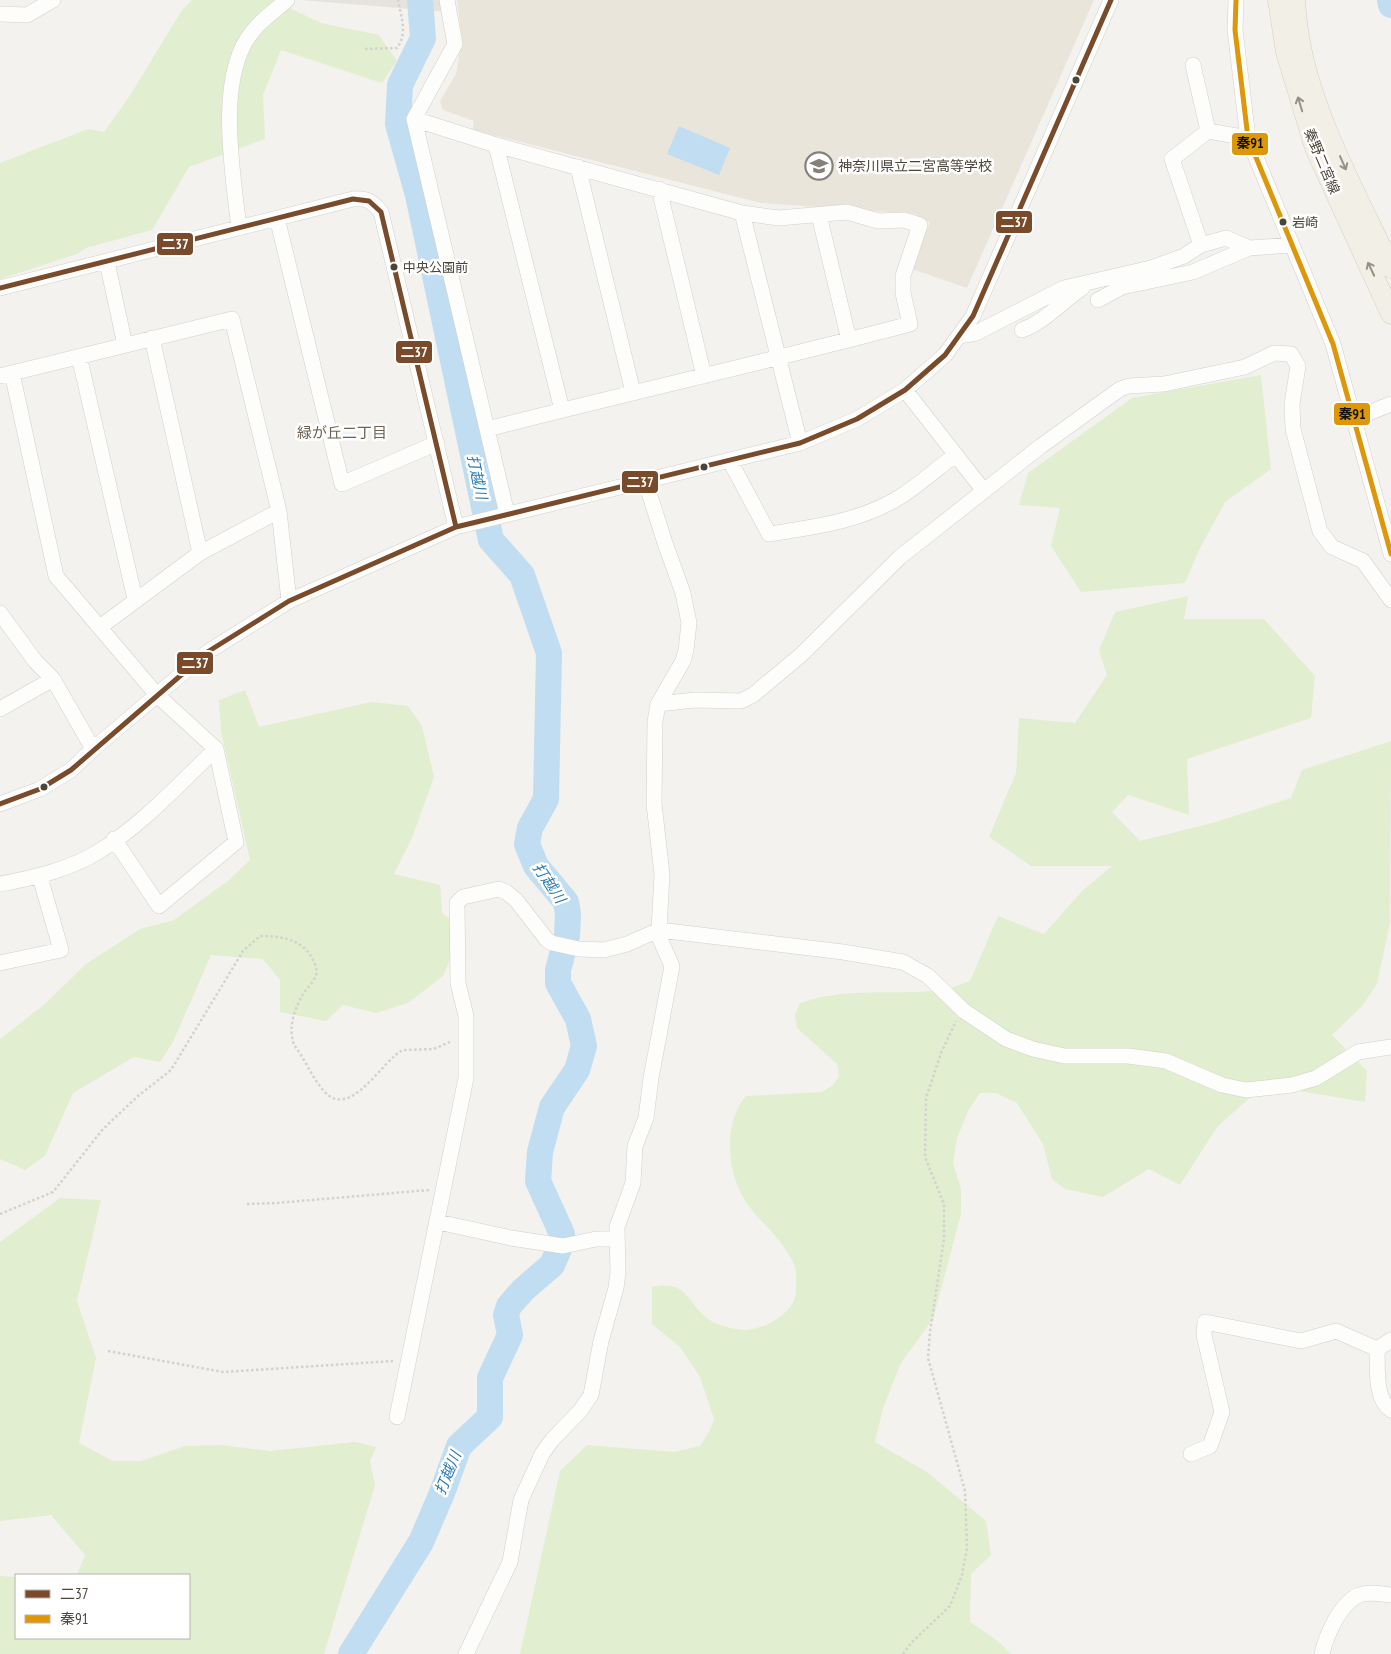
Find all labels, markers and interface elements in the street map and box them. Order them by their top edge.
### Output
unlabelled marker [1071,75,1081,85]
one-way arrow [1295,96,1305,112]
street label: 秦野二宮線 [1300,125,1344,197]
line badge: 秦91 [1231,132,1269,156]
text: 秦91 [1236,134,1264,152]
school or university icon: 神奈川県立二宮高等学校 [804,151,834,181]
one-way arrow [1339,155,1349,170]
place label: 神奈川県立二宮高等学校 [838,157,992,175]
line badge: 二37 [995,210,1033,234]
text: 二37 [1000,213,1028,231]
place label: 岩崎 [1292,214,1318,231]
marker: 岩崎 [1278,217,1288,227]
line badge: 二37 [156,232,194,256]
text: 二37 [161,235,189,253]
place label: 中央公園前 [403,259,468,276]
marker: 中央公園前 [389,262,399,272]
one-way arrow [1365,262,1375,277]
line badge: 二37 [395,340,433,364]
text: 二37 [400,343,428,361]
line badge: 秦91 [1333,402,1371,426]
text: 秦91 [1338,405,1366,423]
district label: 緑が丘二丁目 [297,423,387,442]
water label: 打越川 [464,453,492,503]
unlabelled marker [699,462,709,472]
line badge: 二37 [621,470,659,494]
text: 二37 [626,473,654,491]
line badge: 二37 [176,651,214,675]
text: 二37 [181,654,209,672]
unlabelled marker [39,782,49,792]
water label: 打越川 [529,859,571,908]
water label: 打越川 [430,1447,466,1497]
legend [15,1574,190,1639]
text: 二37 [60,1584,89,1603]
text: 秦91 [60,1609,89,1628]

